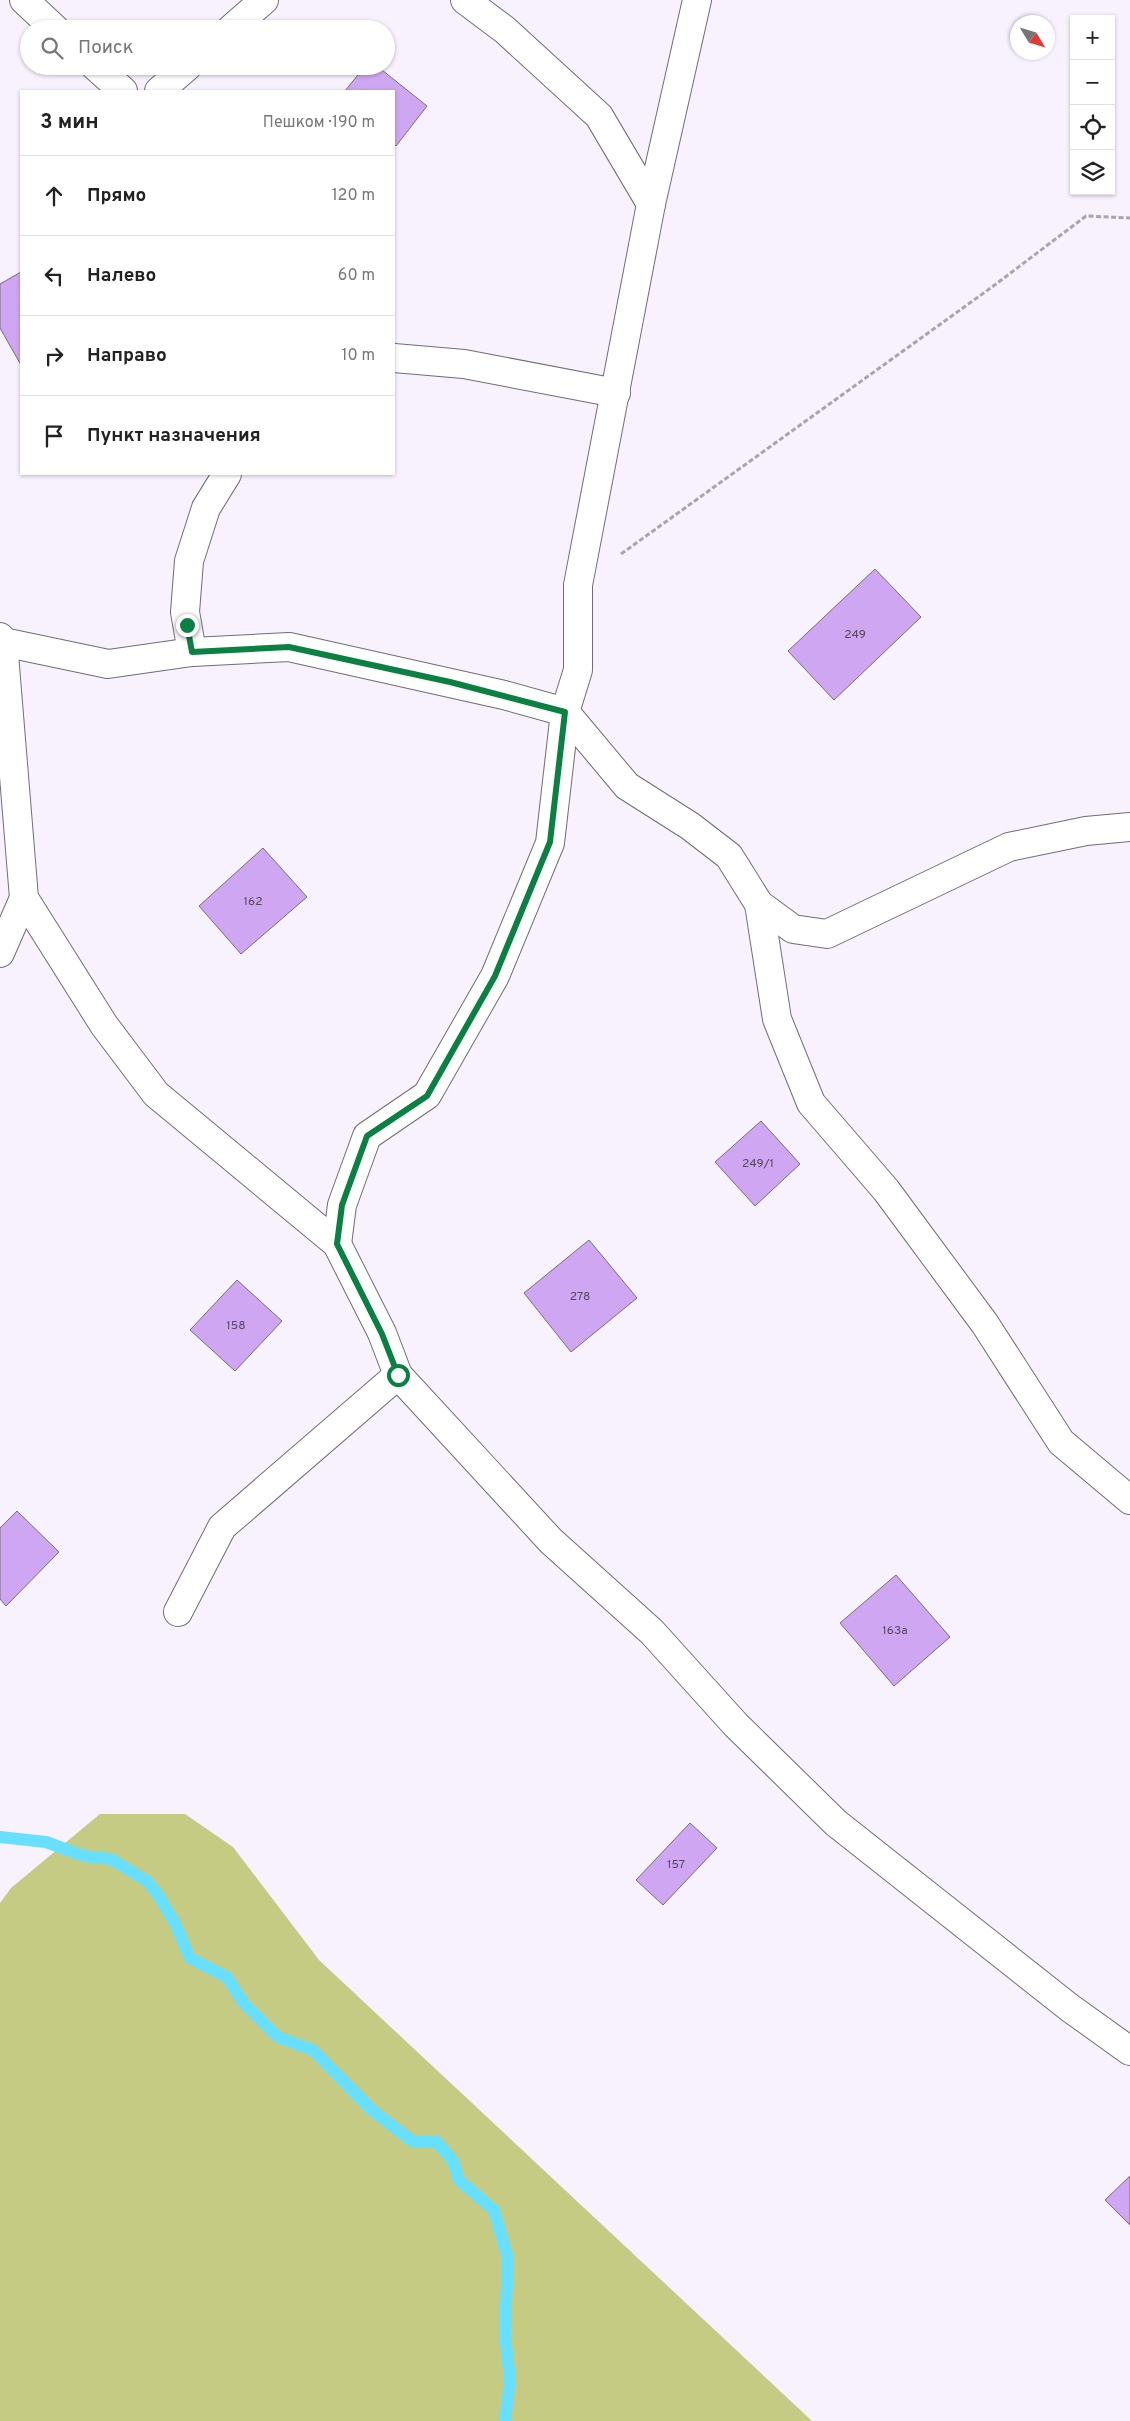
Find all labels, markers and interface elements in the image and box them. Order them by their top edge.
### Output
north arrow [1010,15,1055,60]
map controls [1070,15,1115,195]
button: + [1070,15,1115,60]
search box [20,20,395,75]
icon: search [38,34,66,62]
text: Поиск [78,36,134,60]
button: − [1070,60,1115,105]
button: locate [1070,105,1115,150]
text: 3 мин [40,109,99,136]
text: Пешком · 190 m [263,113,375,133]
button: layers [1070,150,1115,195]
icon: ahead [40,182,68,210]
text: Прямо [87,184,146,208]
text: 120 m [332,186,375,206]
icon: left [40,262,68,290]
text: Налево [87,264,156,288]
text: 60 m [338,266,375,286]
icon: right [40,342,68,370]
text: Направо [87,344,167,368]
text: 10 m [341,346,375,366]
icon: arrive [40,422,68,450]
text: Пункт назначения [87,424,261,448]
route end [176,614,199,637]
house number: 249 [844,627,866,643]
house number: 162 [244,894,262,910]
house number: 249/1 [742,1156,774,1172]
house number: 278 [570,1289,590,1305]
house number: 158 [226,1318,246,1334]
route start [387,1364,410,1387]
house number: 163а [882,1623,908,1639]
house number: 157 [667,1857,685,1873]

